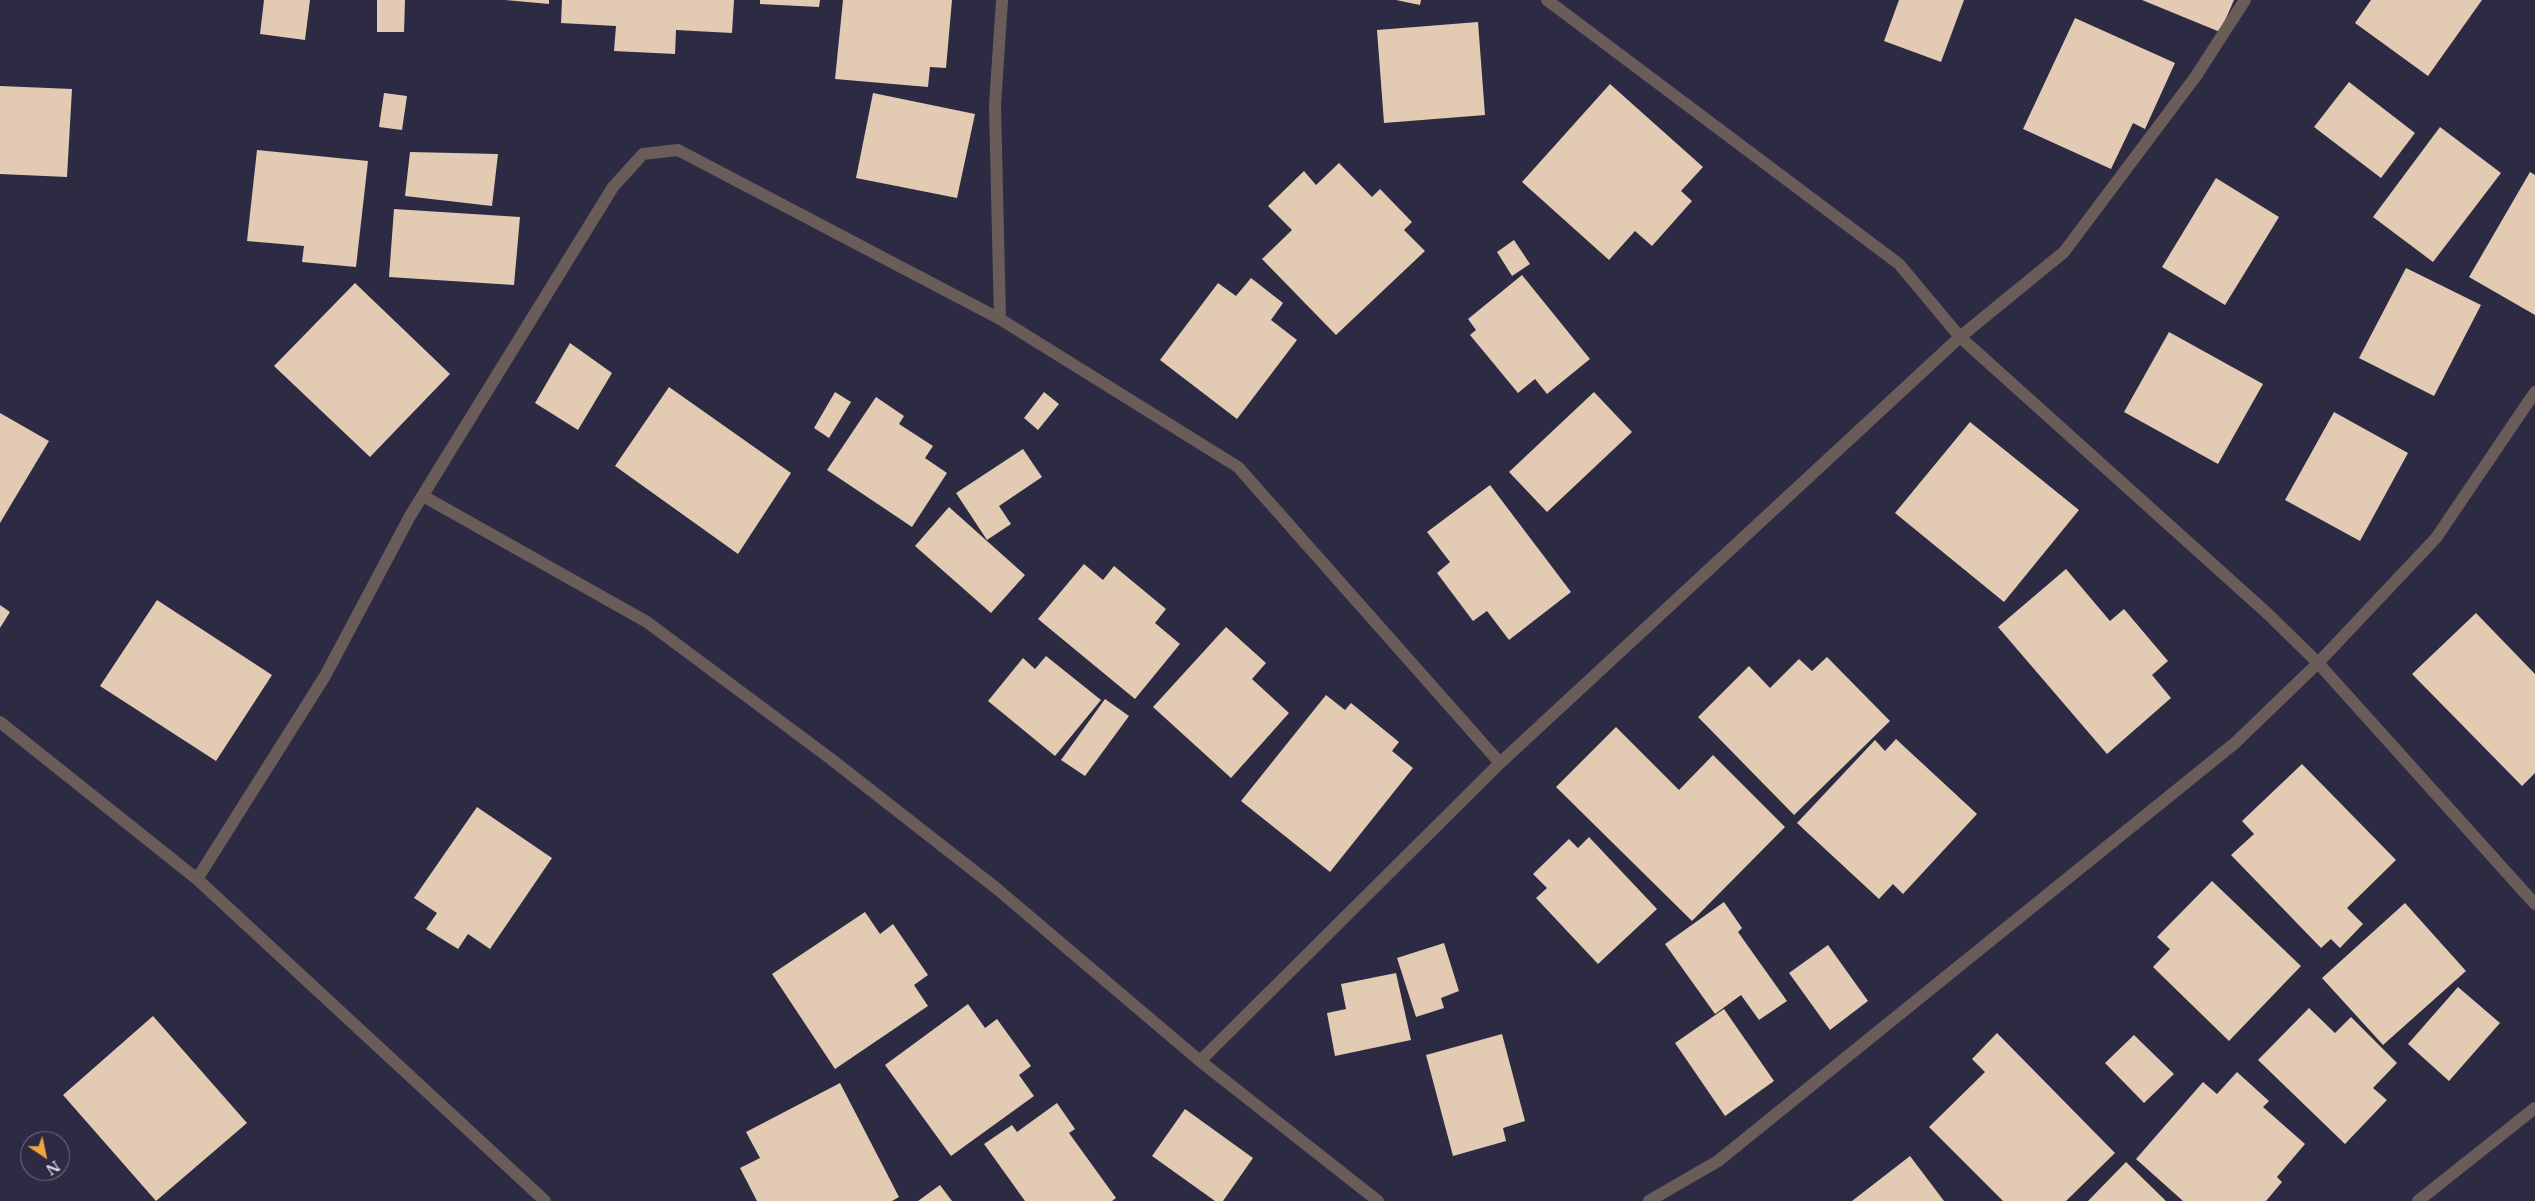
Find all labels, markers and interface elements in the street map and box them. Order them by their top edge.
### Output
north arrow [20,1131,70,1181]
text: N [42,1156,63,1179]

